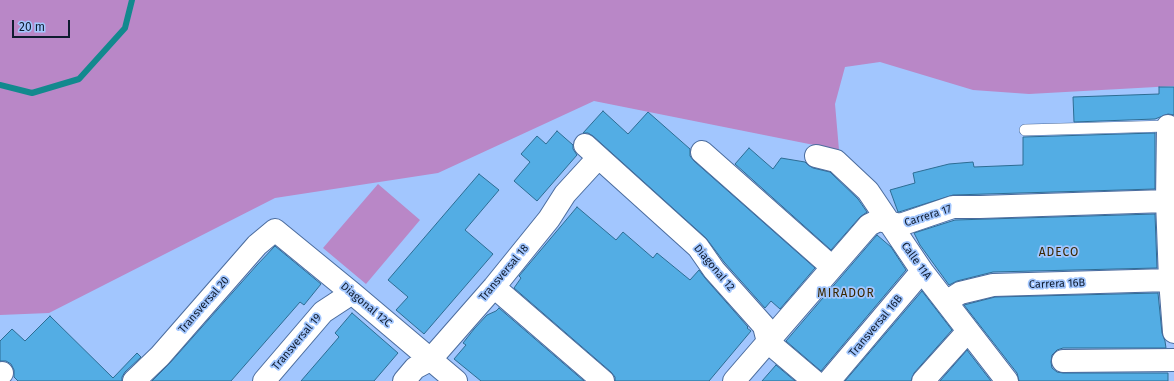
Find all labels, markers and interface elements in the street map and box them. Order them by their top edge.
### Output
scale bar [14,12,72,38]
text: 20 m [19,20,45,34]
street label: Carrera 17 [903,202,953,230]
street label: Calle 11A [898,240,934,282]
street label: Transversal 18 [476,242,532,304]
street label: Diagonal 12 [691,242,737,294]
district label: ADECO [1039,246,1079,260]
street label: Transversal 20 [176,274,232,336]
street label: Carrera 16B [1029,276,1085,292]
street label: Diagonal 12C [338,280,394,330]
district label: MIRADOR [817,287,875,301]
street label: Transversal 16B [846,292,906,360]
street label: Transversal 19 [270,311,324,373]

